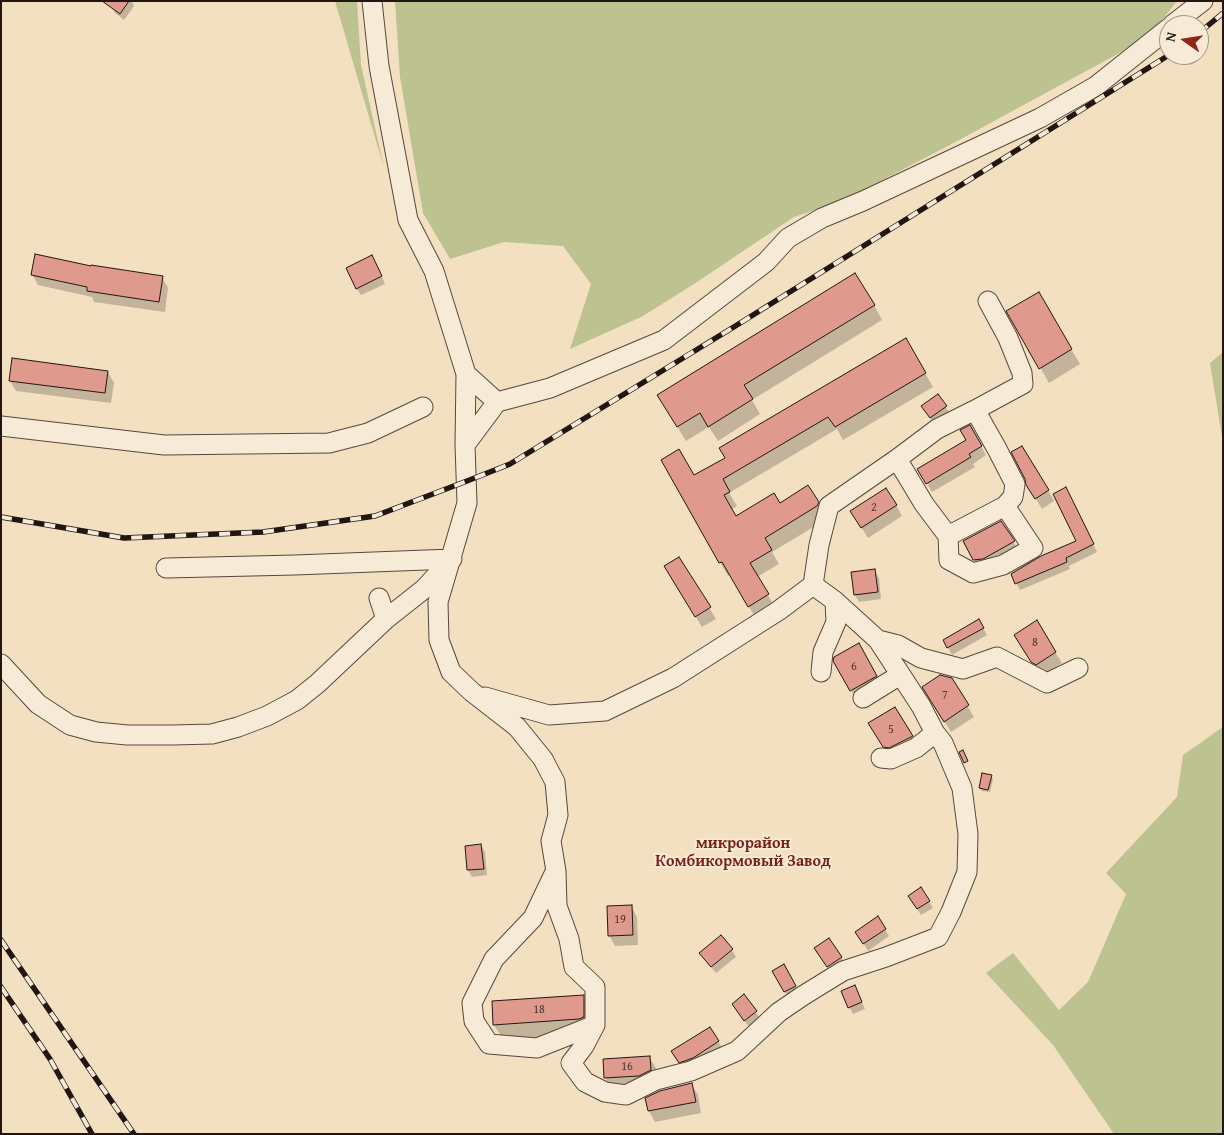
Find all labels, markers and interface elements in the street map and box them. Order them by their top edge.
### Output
north arrow [1159,15,1209,65]
text: N [1160,30,1181,44]
house number: 2 [871,501,877,515]
house number: 8 [1032,636,1038,650]
house number: 6 [851,660,857,674]
house number: 7 [942,689,948,703]
house number: 5 [888,723,894,737]
district label: микрорайон Комбикормовый Завод [655,834,831,872]
house number: 19 [614,913,626,927]
house number: 18 [533,1003,545,1017]
house number: 16 [621,1060,633,1074]

